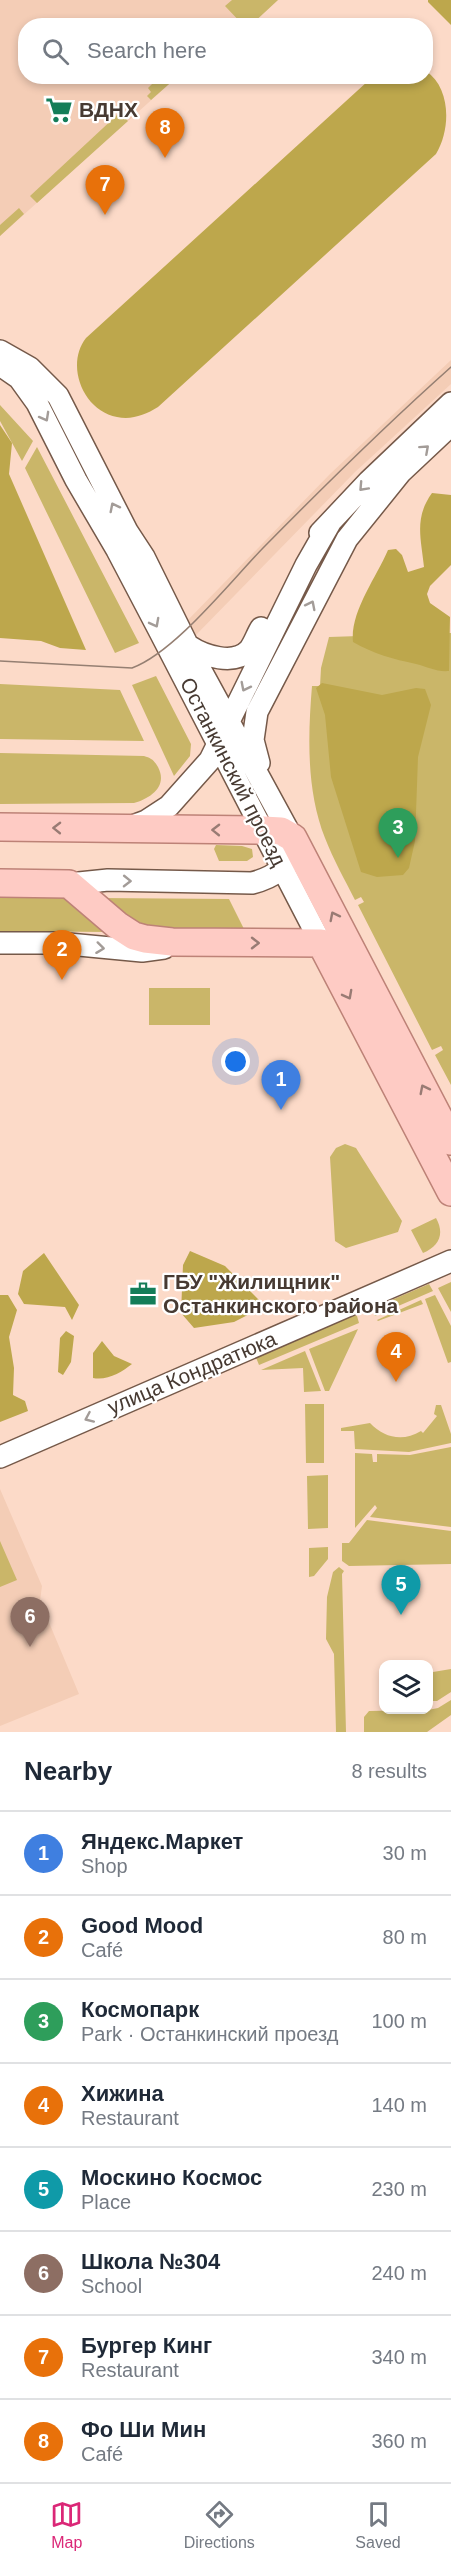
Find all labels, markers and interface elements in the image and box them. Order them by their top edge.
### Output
search box [18,18,433,84]
icon: search [39,35,72,68]
text: Search here [87,38,207,63]
supermarket icon: ВДНХ [44,95,74,125]
place label: ВДНХ [79,98,138,121]
pin: 8 [146,108,184,158]
pin: 7 [86,166,124,215]
one-way arrow [38,411,49,421]
one-way arrow [418,445,429,456]
one-way arrow [359,480,370,490]
one-way arrow [110,502,122,513]
one-way arrow [304,600,316,611]
one-way arrow [148,617,160,628]
street label: Останкинский проезд [176,674,291,870]
one-way arrow [241,681,253,692]
pin: 3 [378,808,418,858]
one-way arrow [53,821,62,834]
one-way arrow [211,824,220,836]
one-way arrow [122,874,131,887]
one-way arrow [330,912,341,923]
pin: 2 [42,930,82,980]
one-way arrow [251,937,260,949]
one-way arrow [96,941,105,954]
one-way arrow [341,989,352,999]
your location [221,1047,250,1076]
pin: 1 [262,1060,300,1110]
one-way arrow [420,1085,431,1096]
place label: ГБУ "Жилищник" Останкинского района [163,1270,399,1317]
office icon: ГБУ "Жилищник" Останкинского района [128,1279,158,1309]
street label: улица Кондратюка [104,1326,280,1418]
pin: 4 [376,1332,416,1382]
one-way arrow [84,1410,95,1422]
pin: 5 [382,1566,420,1615]
pin: 6 [10,1598,50,1647]
map controls [379,1660,433,1714]
button: layers [379,1660,433,1714]
text: Nearby [24,1756,112,1786]
text: 8 results [351,1760,427,1782]
text: Яндекс.Маркет [81,1829,243,1854]
text: 1 [38,1842,49,1864]
text: 30 m [383,1842,427,1864]
text: Shop [81,1855,128,1877]
text: Good Mood [81,1913,203,1938]
text: 2 [38,1926,49,1948]
text: 80 m [383,1926,427,1948]
text: Café [81,1939,123,1961]
text: Космопарк [81,1997,199,2022]
text: 3 [38,2010,49,2032]
text: 100 m [371,2010,427,2032]
text: Park · Останкинский проезд [81,2023,338,2045]
text: Хижина [81,2081,164,2106]
text: 4 [38,2094,49,2116]
text: 140 m [371,2094,427,2116]
text: Restaurant [81,2107,179,2129]
text: Москино Космос [81,2165,262,2190]
text: 5 [38,2178,49,2200]
text: 230 m [371,2178,427,2200]
text: Place [81,2191,131,2213]
text: Школа №304 [81,2249,220,2274]
text: 6 [38,2262,49,2284]
text: 240 m [371,2262,427,2284]
text: School [81,2275,142,2297]
text: Бургер Кинг [81,2333,212,2358]
text: 7 [38,2346,49,2368]
text: 340 m [371,2346,427,2368]
text: Restaurant [81,2359,179,2381]
text: Фо Ши Мин [81,2417,206,2442]
text: 8 [38,2430,49,2452]
text: 360 m [371,2430,427,2452]
text: Café [81,2443,123,2465]
tab: Map [50,2498,83,2552]
tab: Directions [184,2498,255,2552]
tab: Saved [355,2498,401,2552]

